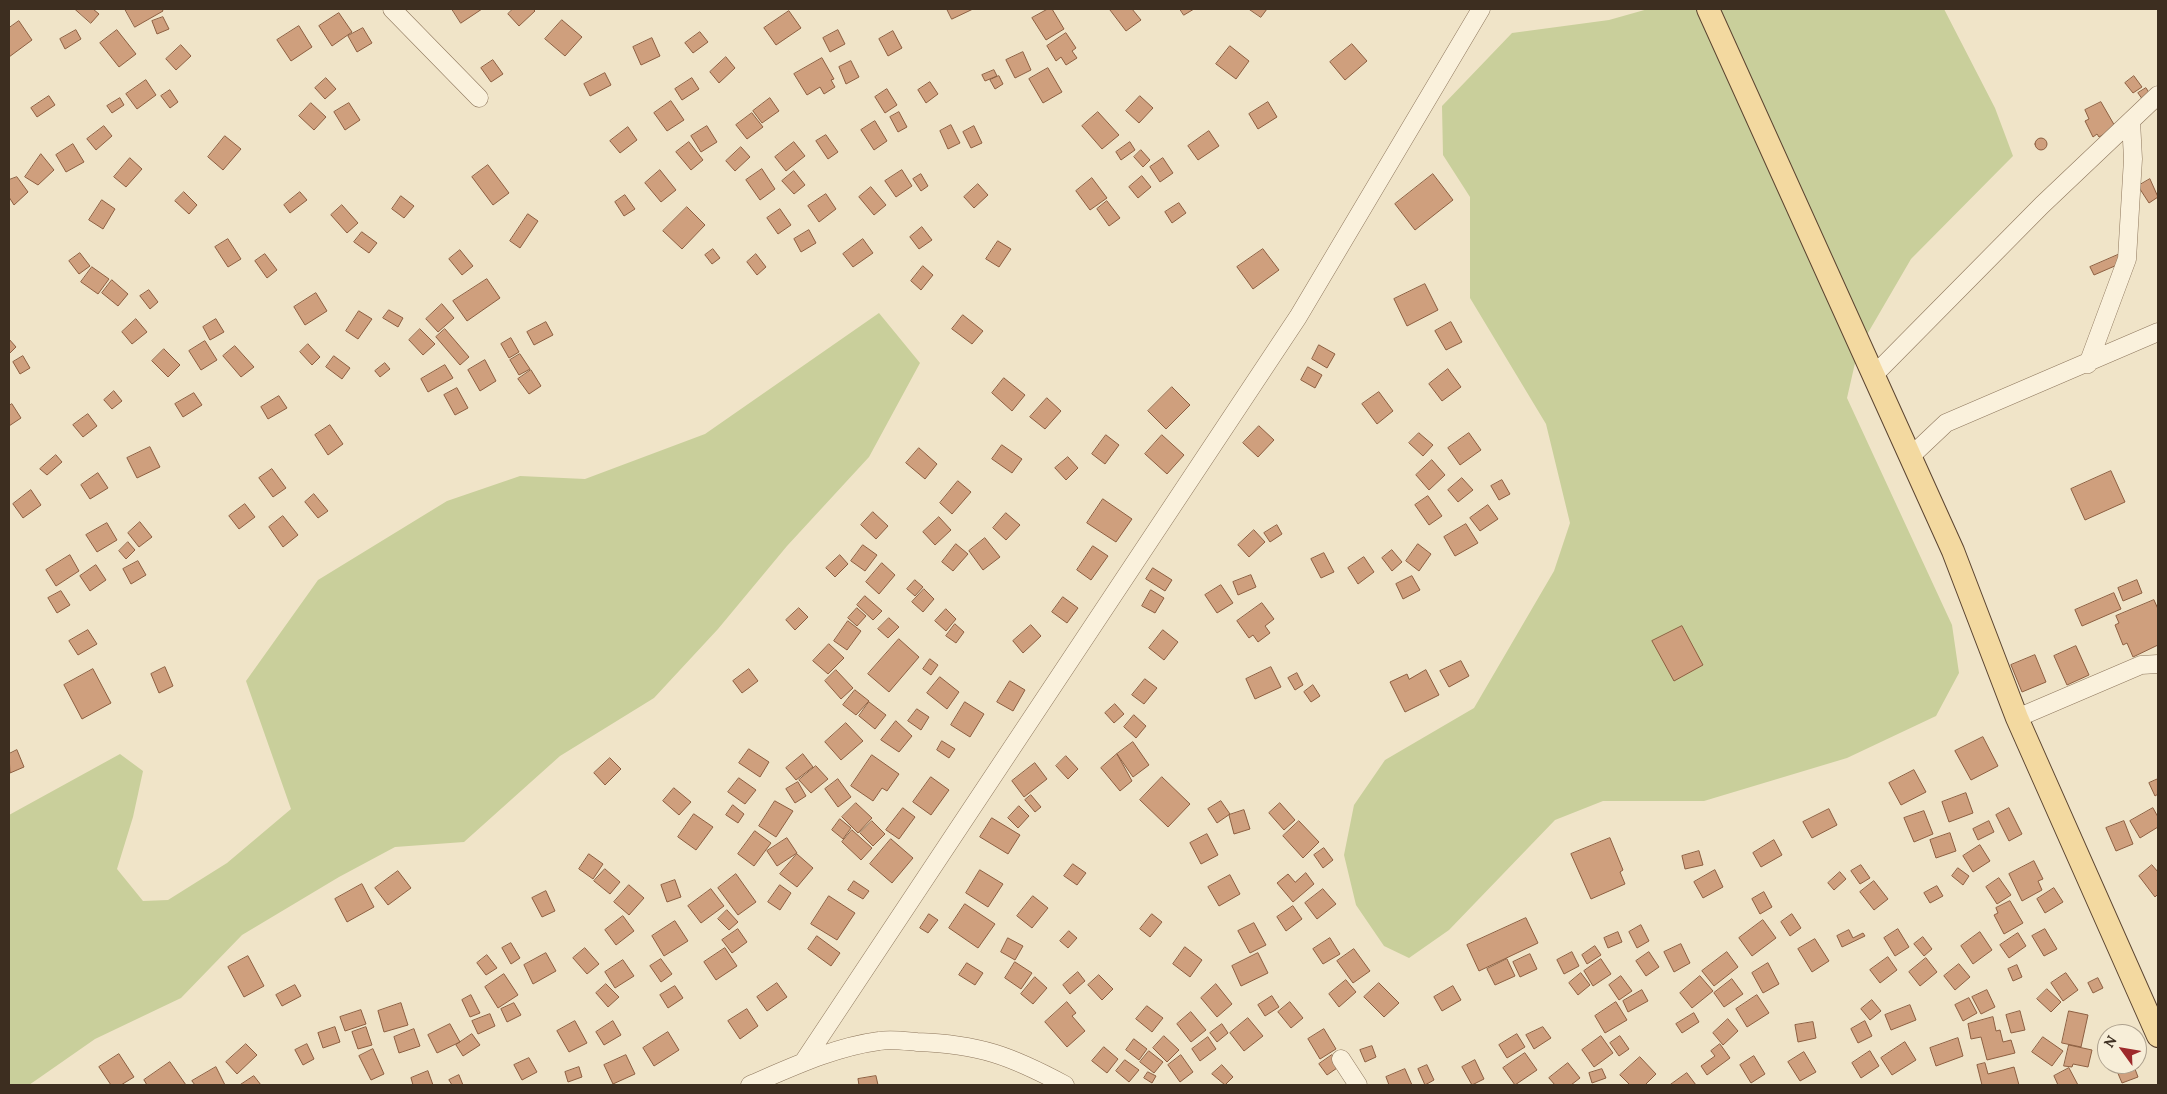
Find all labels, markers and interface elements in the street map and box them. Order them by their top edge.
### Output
north arrow [2097,1024,2147,1074]
text: N [2100,1032,2121,1051]

